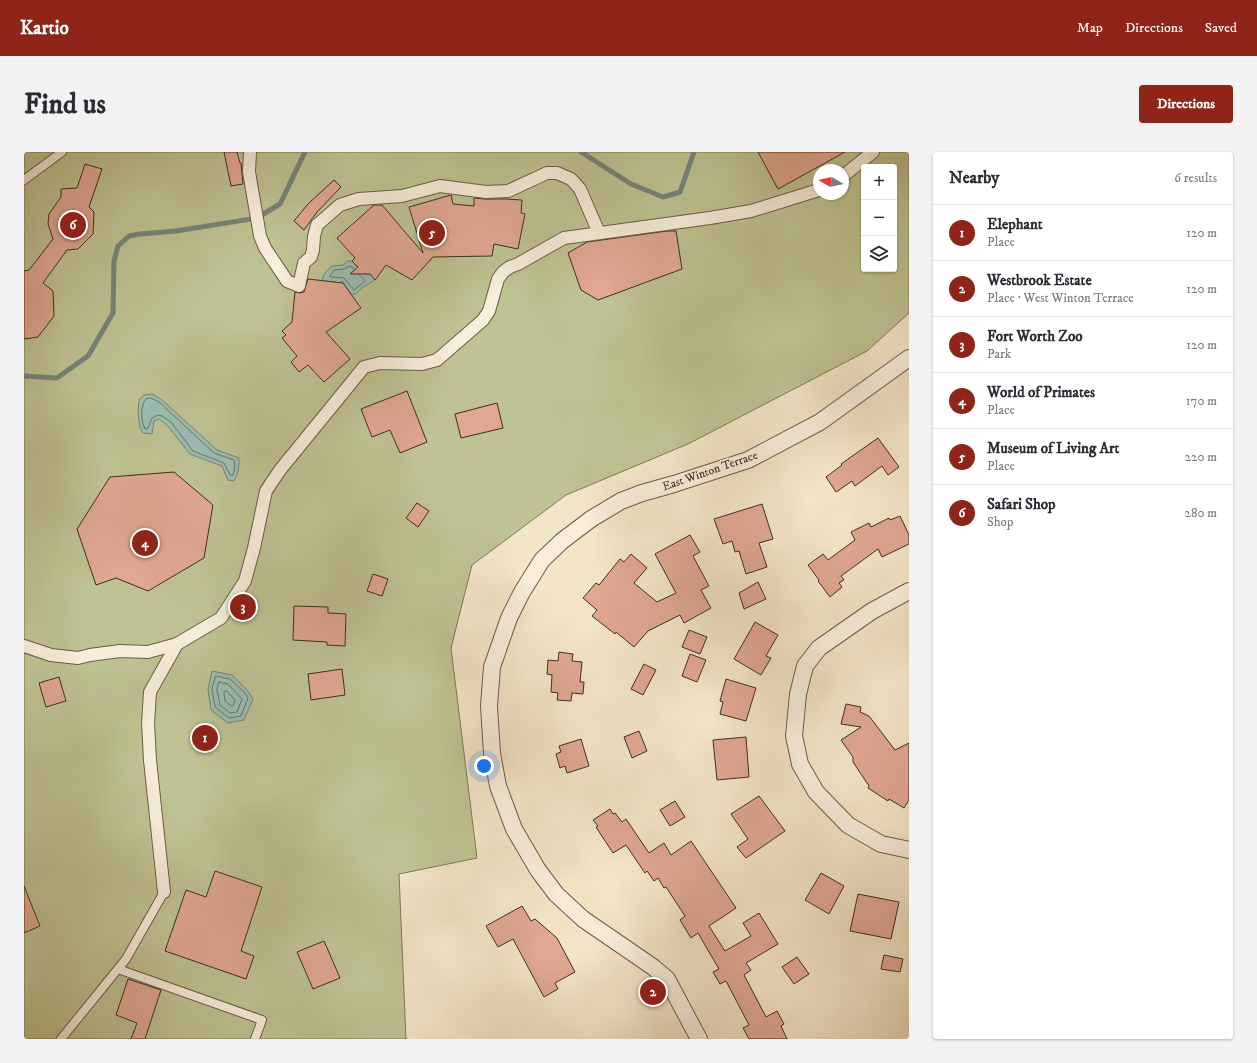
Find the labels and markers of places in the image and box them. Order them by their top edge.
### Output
pin: 6 [60,210,86,240]
pin: 5 [419,218,445,248]
pin: 4 [132,528,158,558]
pin: 3 [230,592,256,622]
pin: 1 [192,723,218,753]
pin: 2 [640,977,666,1007]

